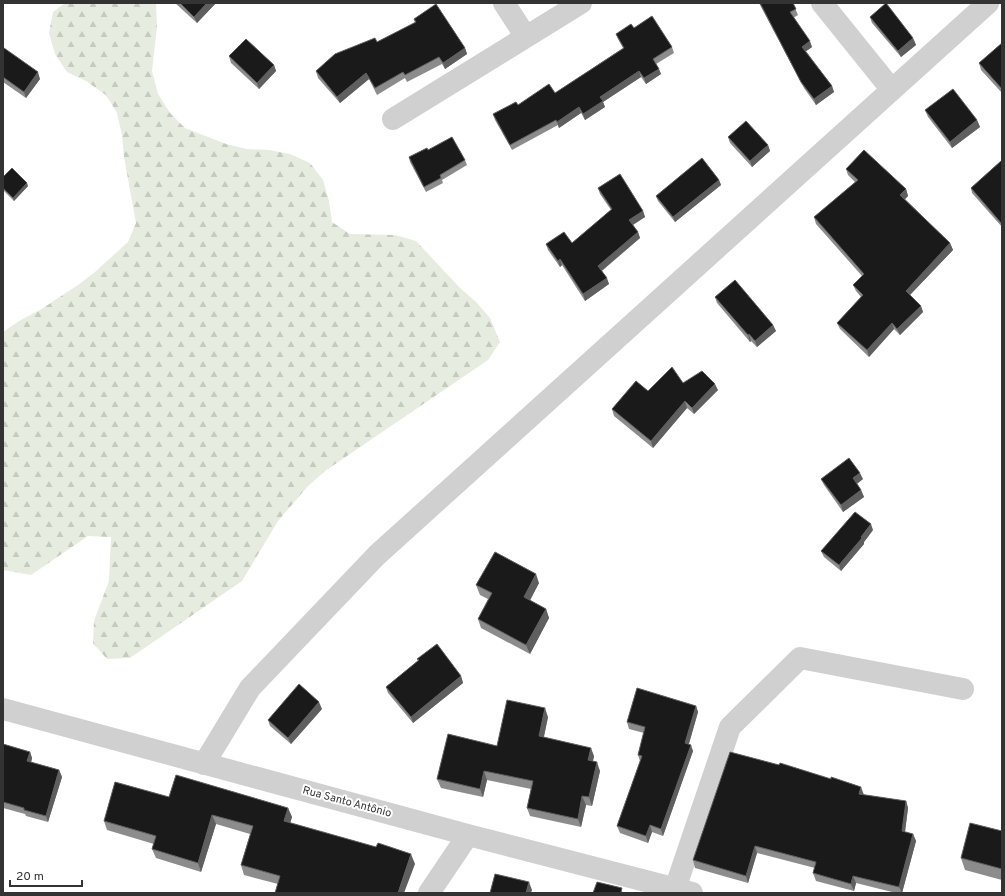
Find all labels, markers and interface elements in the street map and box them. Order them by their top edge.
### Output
street label: Rua Santo Antônio [301,783,393,821]
scale bar [10,862,82,888]
text: 20 m [16,869,44,885]

